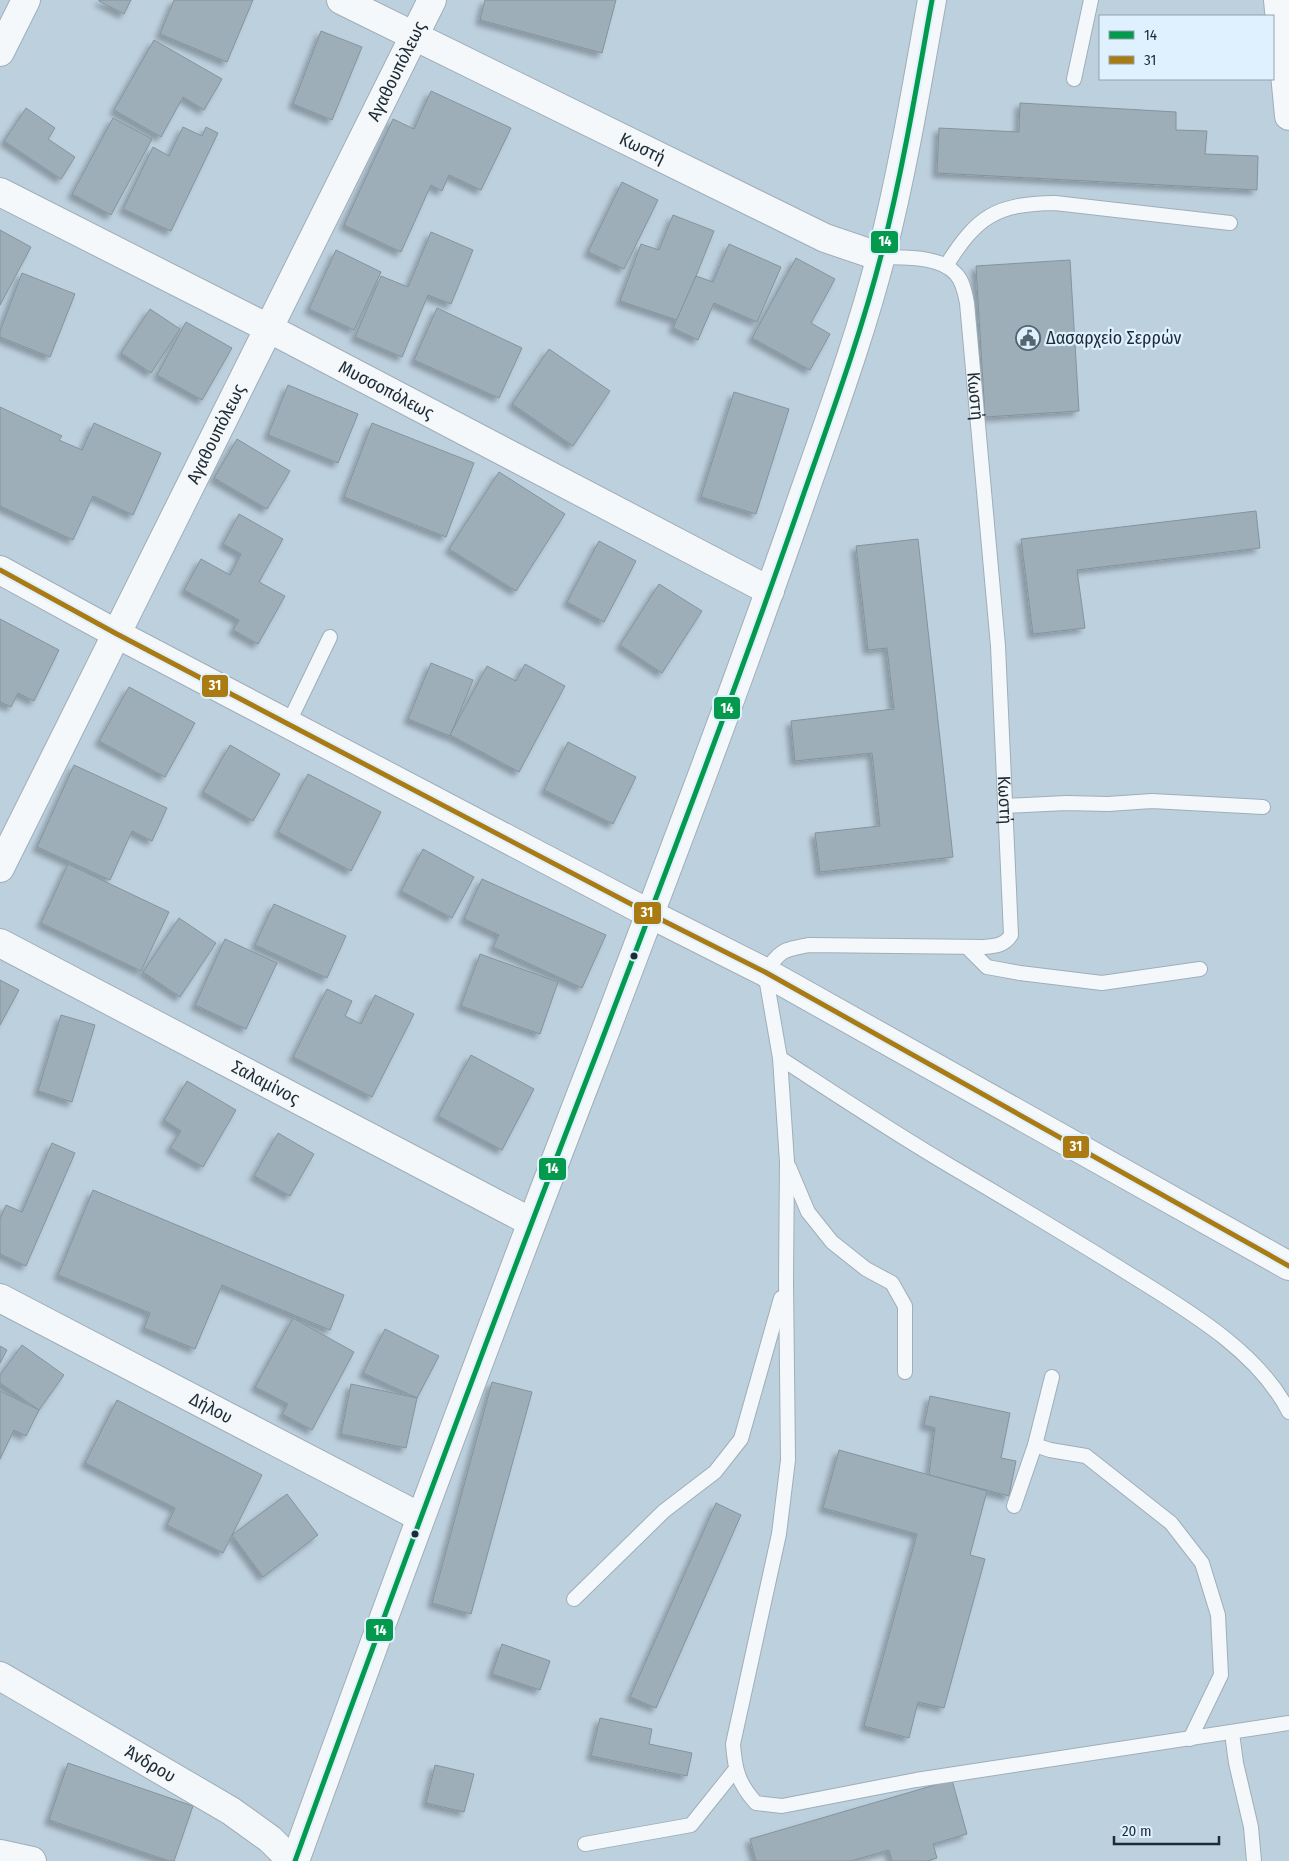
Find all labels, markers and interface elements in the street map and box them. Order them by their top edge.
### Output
legend [1099,15,1274,80]
street label: Αγαθουπόλεως [362,17,431,125]
text: 14 [1144,26,1157,44]
text: 31 [1144,51,1156,69]
street label: Κωστή [616,128,669,169]
line badge: 14 [870,230,899,254]
text: 14 [878,233,892,250]
public building icon: Δασαρχείο Σερρών [1015,325,1041,351]
place label: Δασαρχείο Σερρών [1046,327,1182,349]
street label: Μυσσοπόλεως [335,356,438,424]
street label: Κωστή [962,371,989,421]
street label: Αγαθουπόλεως [182,380,250,487]
line badge: 31 [201,674,229,698]
text: 31 [208,677,221,694]
line badge: 14 [713,696,741,720]
text: 14 [720,700,734,717]
street label: Κωστή [993,775,1017,825]
line badge: 31 [633,901,662,925]
text: 31 [640,904,653,921]
unlabelled marker [629,951,639,961]
street label: Σαλαμίνος [228,1056,304,1110]
line badge: 31 [1062,1135,1090,1159]
text: 31 [1069,1138,1082,1155]
line badge: 14 [538,1157,567,1181]
text: 14 [545,1160,559,1177]
street label: Δήλου [186,1388,236,1428]
unlabelled marker [410,1529,420,1539]
line badge: 14 [365,1618,394,1642]
text: 14 [373,1622,387,1639]
street label: Άνδρου [121,1740,180,1787]
scale bar [1114,1814,1219,1846]
text: 20 m [1122,1822,1152,1840]

